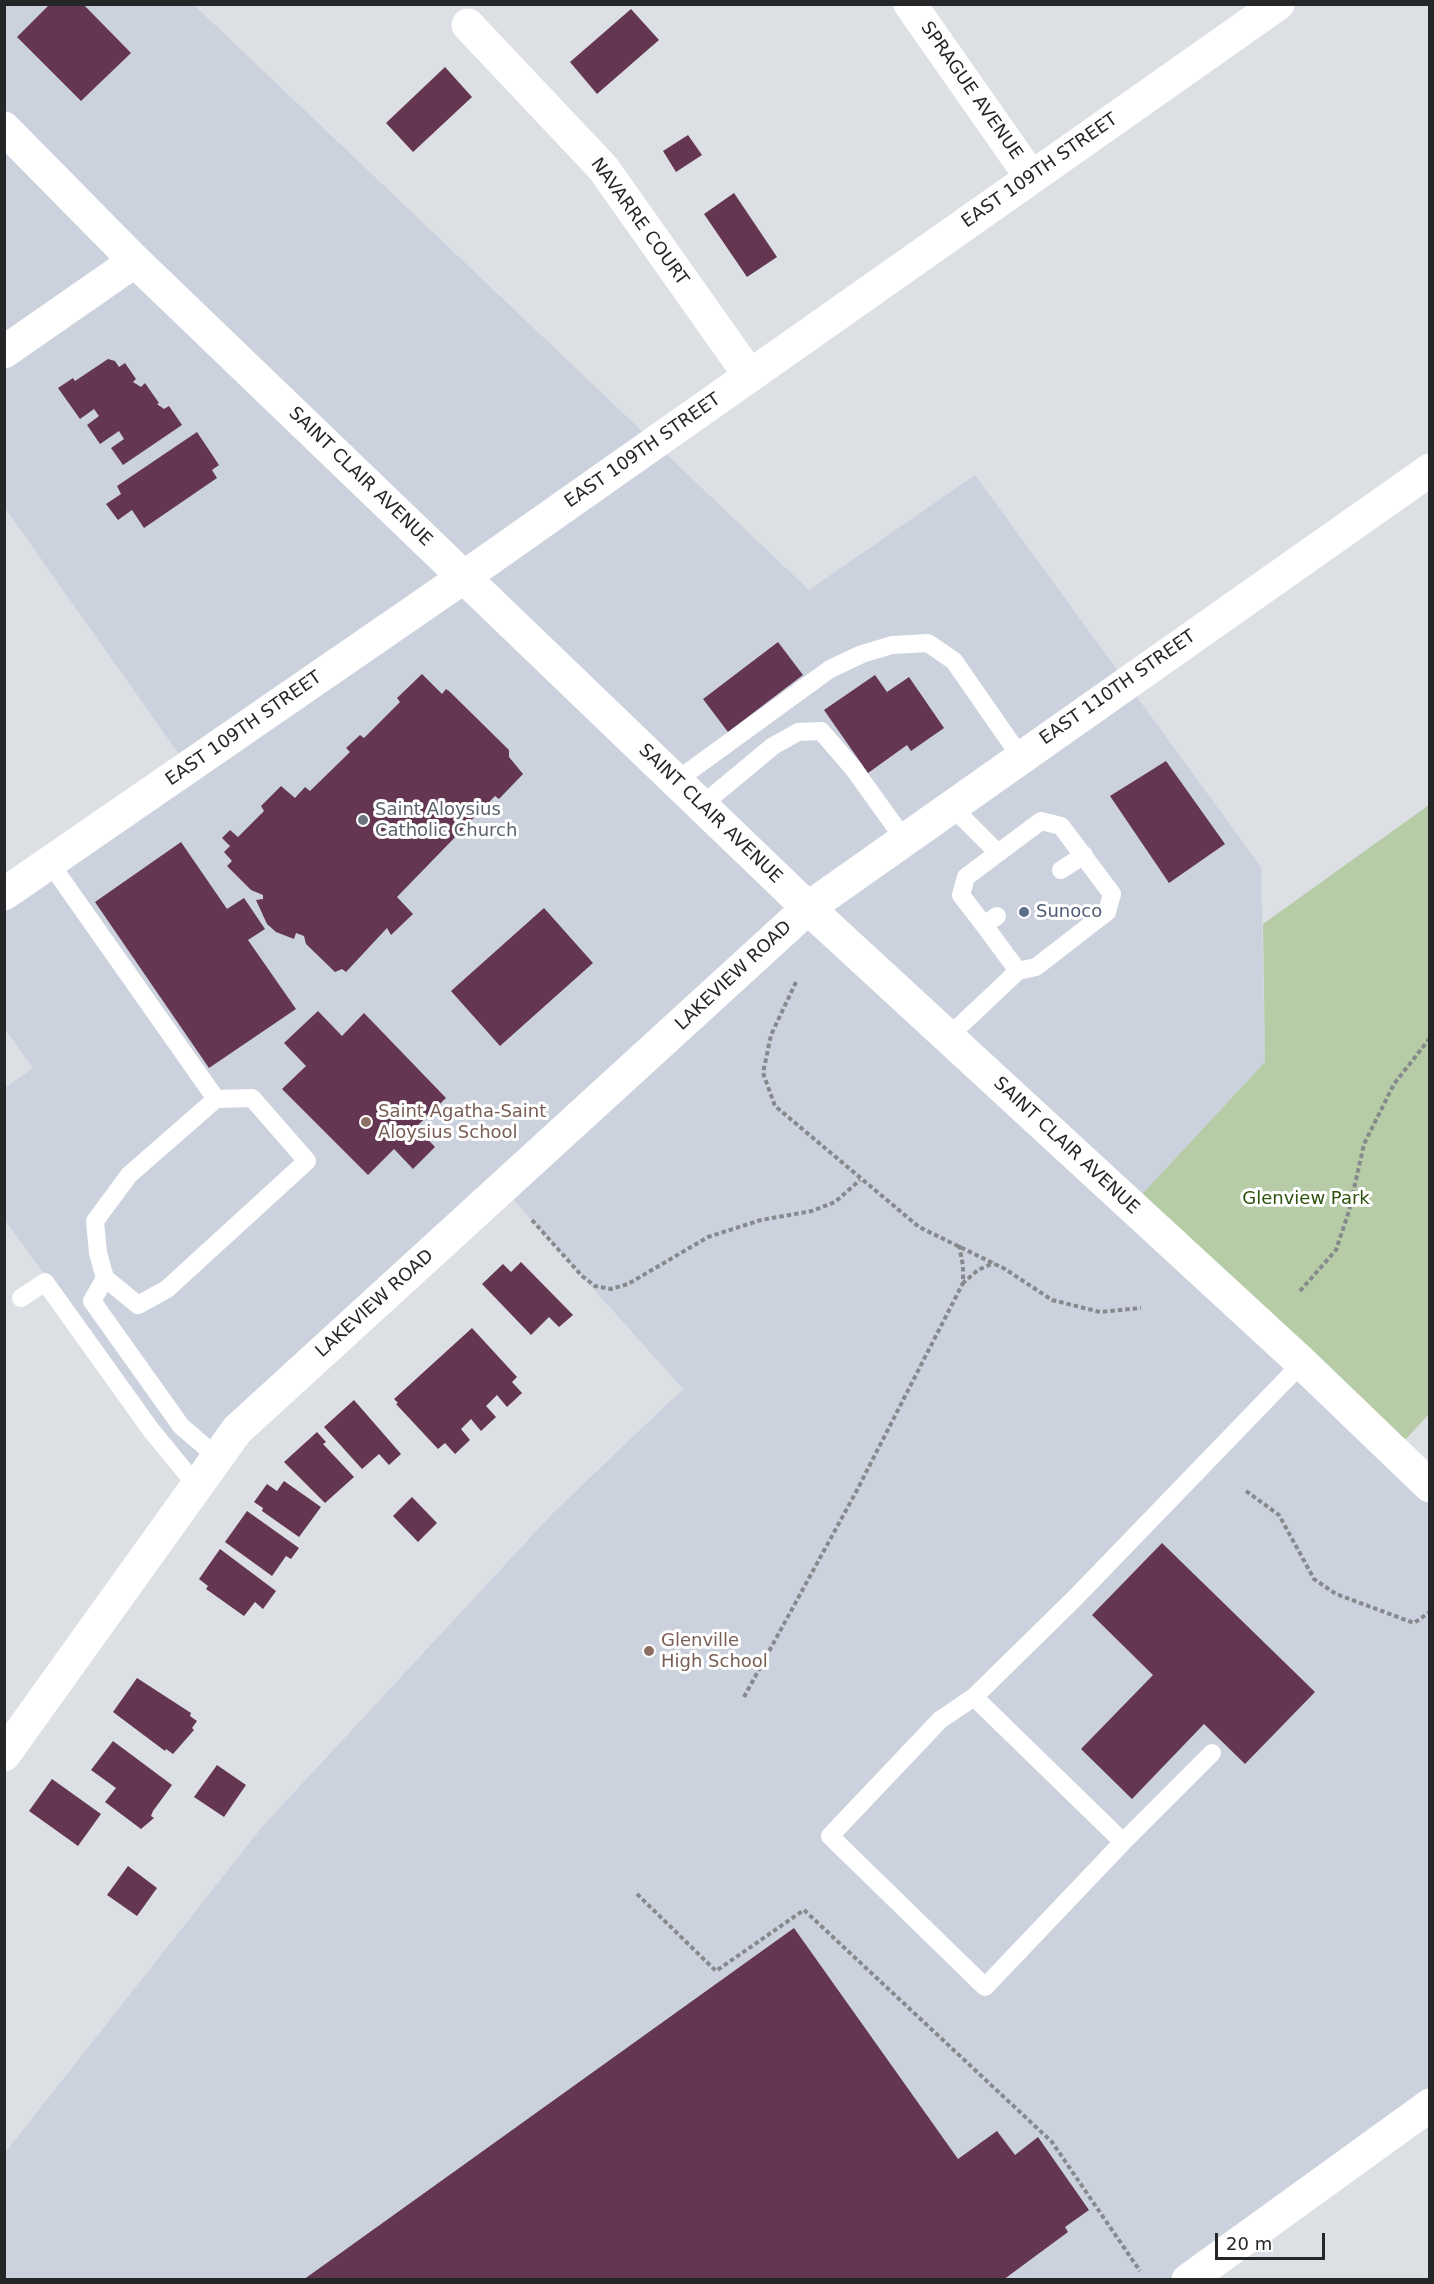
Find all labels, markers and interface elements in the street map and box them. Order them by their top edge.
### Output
street label: SPRAGUE AVENUE [915,18,1027,164]
street label: EAST 109TH STREET [958,109,1122,233]
street label: NAVARRE COURT [585,154,693,290]
street label: EAST 109TH STREET [561,389,725,513]
street label: SAINT CLAIR AVENUE [284,403,436,551]
street label: EAST 110TH STREET [1036,626,1200,750]
street label: EAST 109TH STREET [162,667,326,791]
street label: SAINT CLAIR AVENUE [634,740,786,888]
place label: Saint Aloysius Catholic Church [375,799,517,842]
marker: Saint Aloysius Catholic Church [356,813,370,827]
place label: Sunoco [1036,901,1102,923]
marker: Sunoco [1017,905,1031,919]
street label: LAKEVIEW ROAD [671,917,797,1035]
street label: SAINT CLAIR AVENUE [989,1073,1143,1219]
place label: Saint Agatha-Saint Aloysius School [378,1101,546,1144]
marker: Saint Agatha-Saint Aloysius School [359,1115,373,1129]
park label: Glenview Park [1242,1188,1370,1210]
street label: LAKEVIEW ROAD [312,1245,438,1363]
place label: Glenville High School [661,1630,768,1672]
marker: Glenville High School [642,1644,656,1658]
scale bar [1218,2221,1328,2259]
text: 20 m [1226,2233,1272,2254]

